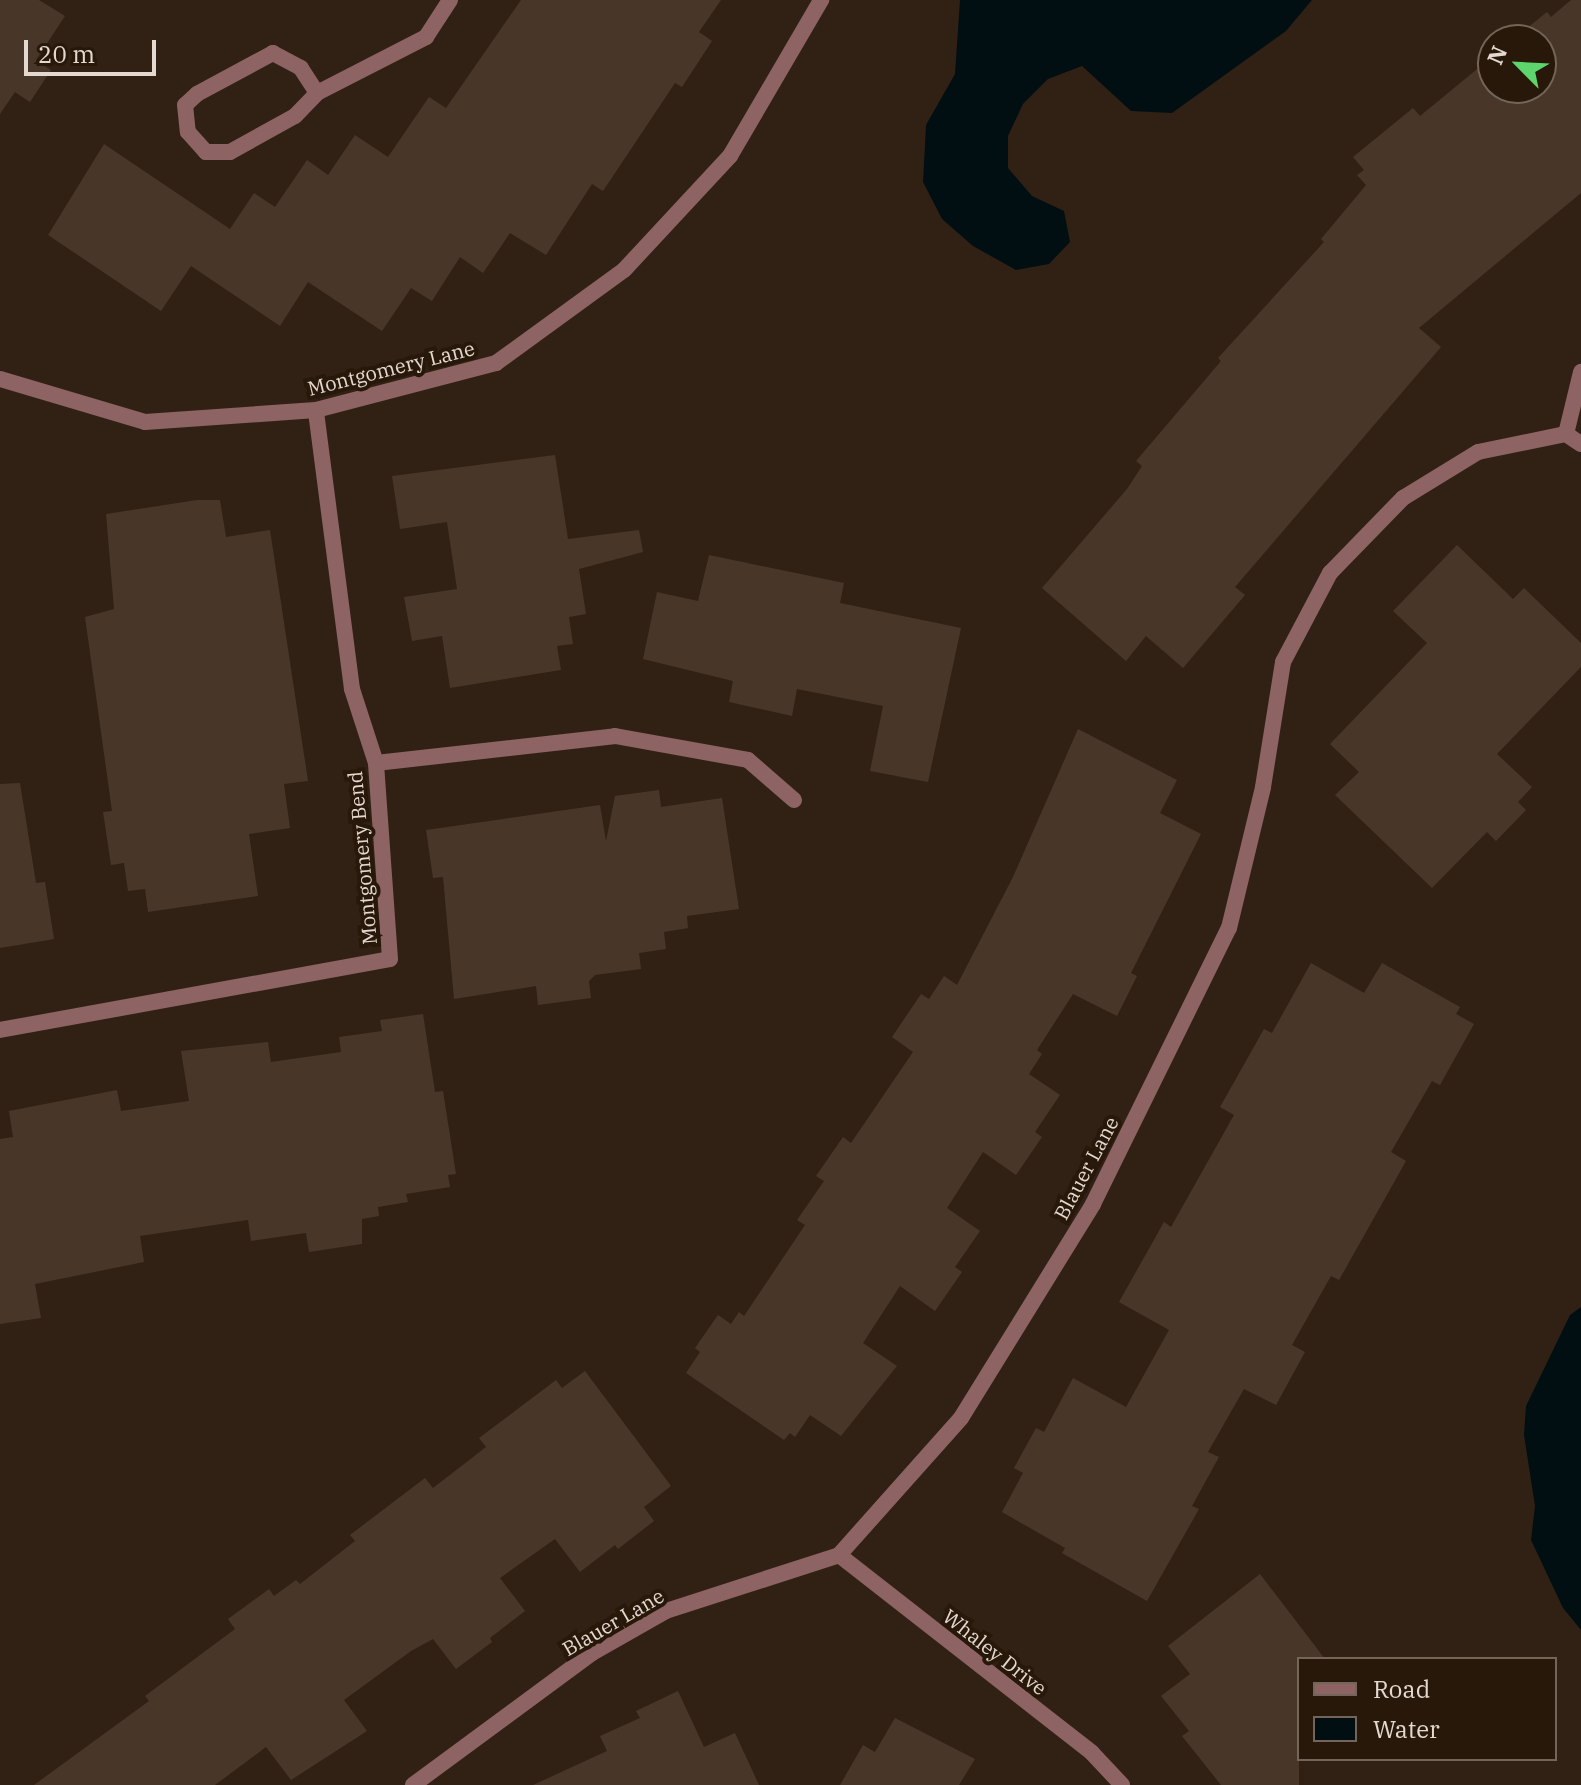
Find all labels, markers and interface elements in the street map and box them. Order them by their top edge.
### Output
scale bar [28,24,160,74]
north arrow [1477,24,1557,104]
text: 20 m [38,38,95,70]
text: N [1480,41,1513,69]
street label: Montgomery Lane [305,336,477,400]
street label: Montgomery Bend [342,770,382,946]
street label: Blauer Lane [1049,1112,1123,1224]
street label: Blauer Lane [558,1583,668,1661]
street label: Whaley Drive [938,1604,1052,1700]
legend [1297,1657,1557,1761]
text: Road [1373,1673,1430,1705]
text: Water [1373,1713,1440,1745]

